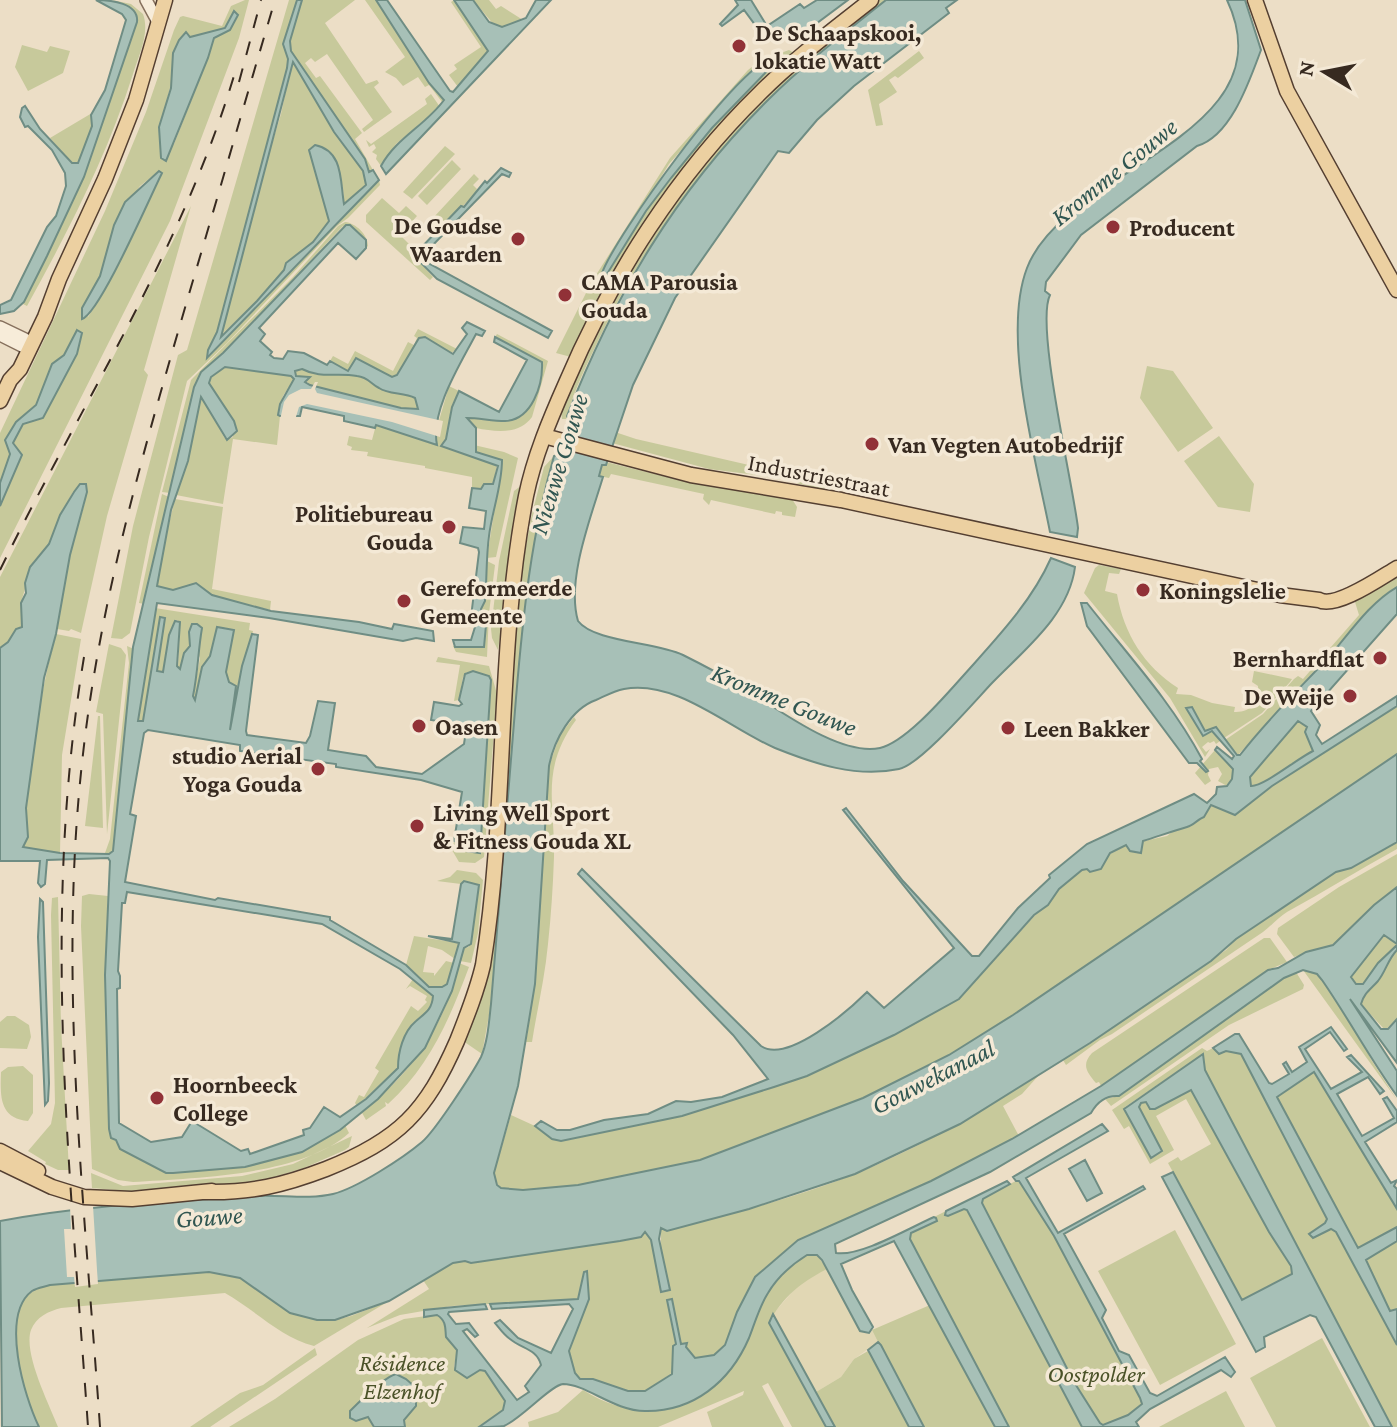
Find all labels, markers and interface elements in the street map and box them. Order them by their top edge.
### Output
place label: De Schaapskooi, lokatie Watt [755,19,922,74]
north arrow [1285,32,1365,112]
marker: De Schaapskooi, lokatie Watt [730,37,748,55]
text: N [1292,59,1319,78]
water label: Kromme Gouwe [1045,112,1183,232]
place label: De Goudse Waarden [394,212,502,267]
place label: Producent [1129,214,1235,241]
marker: Producent [1104,218,1122,236]
marker: De Goudse Waarden [509,230,527,248]
place label: CAMA Parousia Gouda [581,268,738,323]
marker: CAMA Parousia Gouda [556,286,574,304]
water label: Nieuwe Gouwe [524,390,594,538]
place label: Van Vegten Autobedrijf [887,431,1125,459]
marker: Van Vegten Autobedrijf [863,435,881,453]
street label: Industriestraat [746,448,893,502]
place label: Politiebureau Gouda [295,500,433,555]
marker: Politiebureau Gouda [440,518,458,536]
place label: Gereformeerde Gemeente [420,574,572,629]
place label: Koningslelie [1159,577,1286,604]
marker: Koningslelie [1134,581,1152,599]
marker: Gereformeerde Gemeente [395,592,413,610]
place label: Bernhardflat [1233,645,1364,672]
marker: Bernhardflat [1371,649,1389,667]
water label: Kromme Gouwe [707,658,861,742]
place label: De Weije [1244,683,1334,711]
marker: De Weije [1341,687,1359,705]
place label: Oasen [435,713,498,740]
place label: Leen Bakker [1024,715,1150,742]
marker: Oasen [410,717,428,735]
marker: Leen Bakker [999,719,1017,737]
place label: studio Aerial Yoga Gouda [172,742,302,797]
marker: studio Aerial Yoga Gouda [309,760,327,778]
place label: Living Well Sport & Fitness Gouda XL [433,799,631,854]
marker: Living Well Sport & Fitness Gouda XL [408,817,426,835]
water label: Gouwekanaal [867,1033,1000,1120]
place label: Hoornbeeck College [173,1071,298,1126]
marker: Hoornbeeck College [148,1089,166,1107]
water label: Gouwe [175,1200,244,1234]
park label: Résidence Elzenhof [359,1349,445,1404]
park label: Oostpolder [1047,1360,1145,1387]

